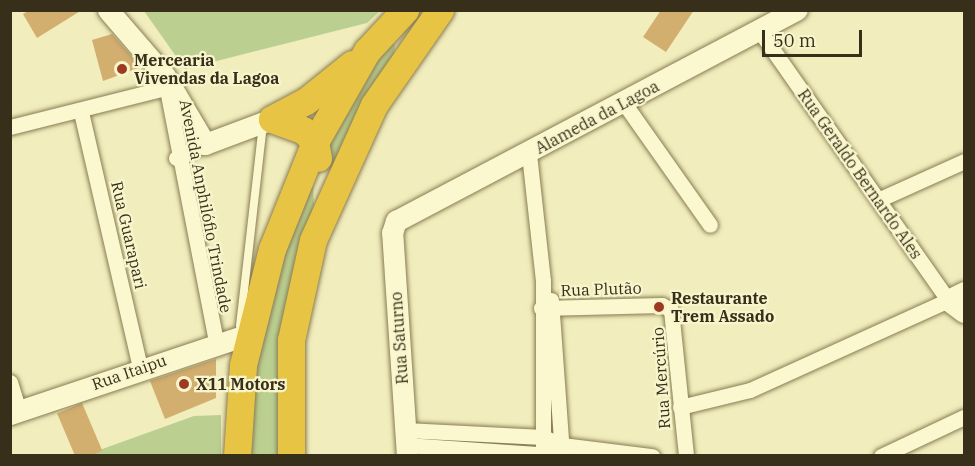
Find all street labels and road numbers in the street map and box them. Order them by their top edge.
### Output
street label: Alameda da Lagoa [532,76,662,158]
street label: Rua Geraldo Bernardo Ales [794,85,926,263]
street label: Avenida Anphilófio Trindade [176,98,236,314]
street label: Rua Guarapari [107,179,151,291]
street label: Rua Plutão [560,278,642,300]
street label: Rua Saturno [386,291,412,385]
street label: Rua Mercúrio [648,326,674,430]
street label: Rua Itaipu [89,350,169,394]

